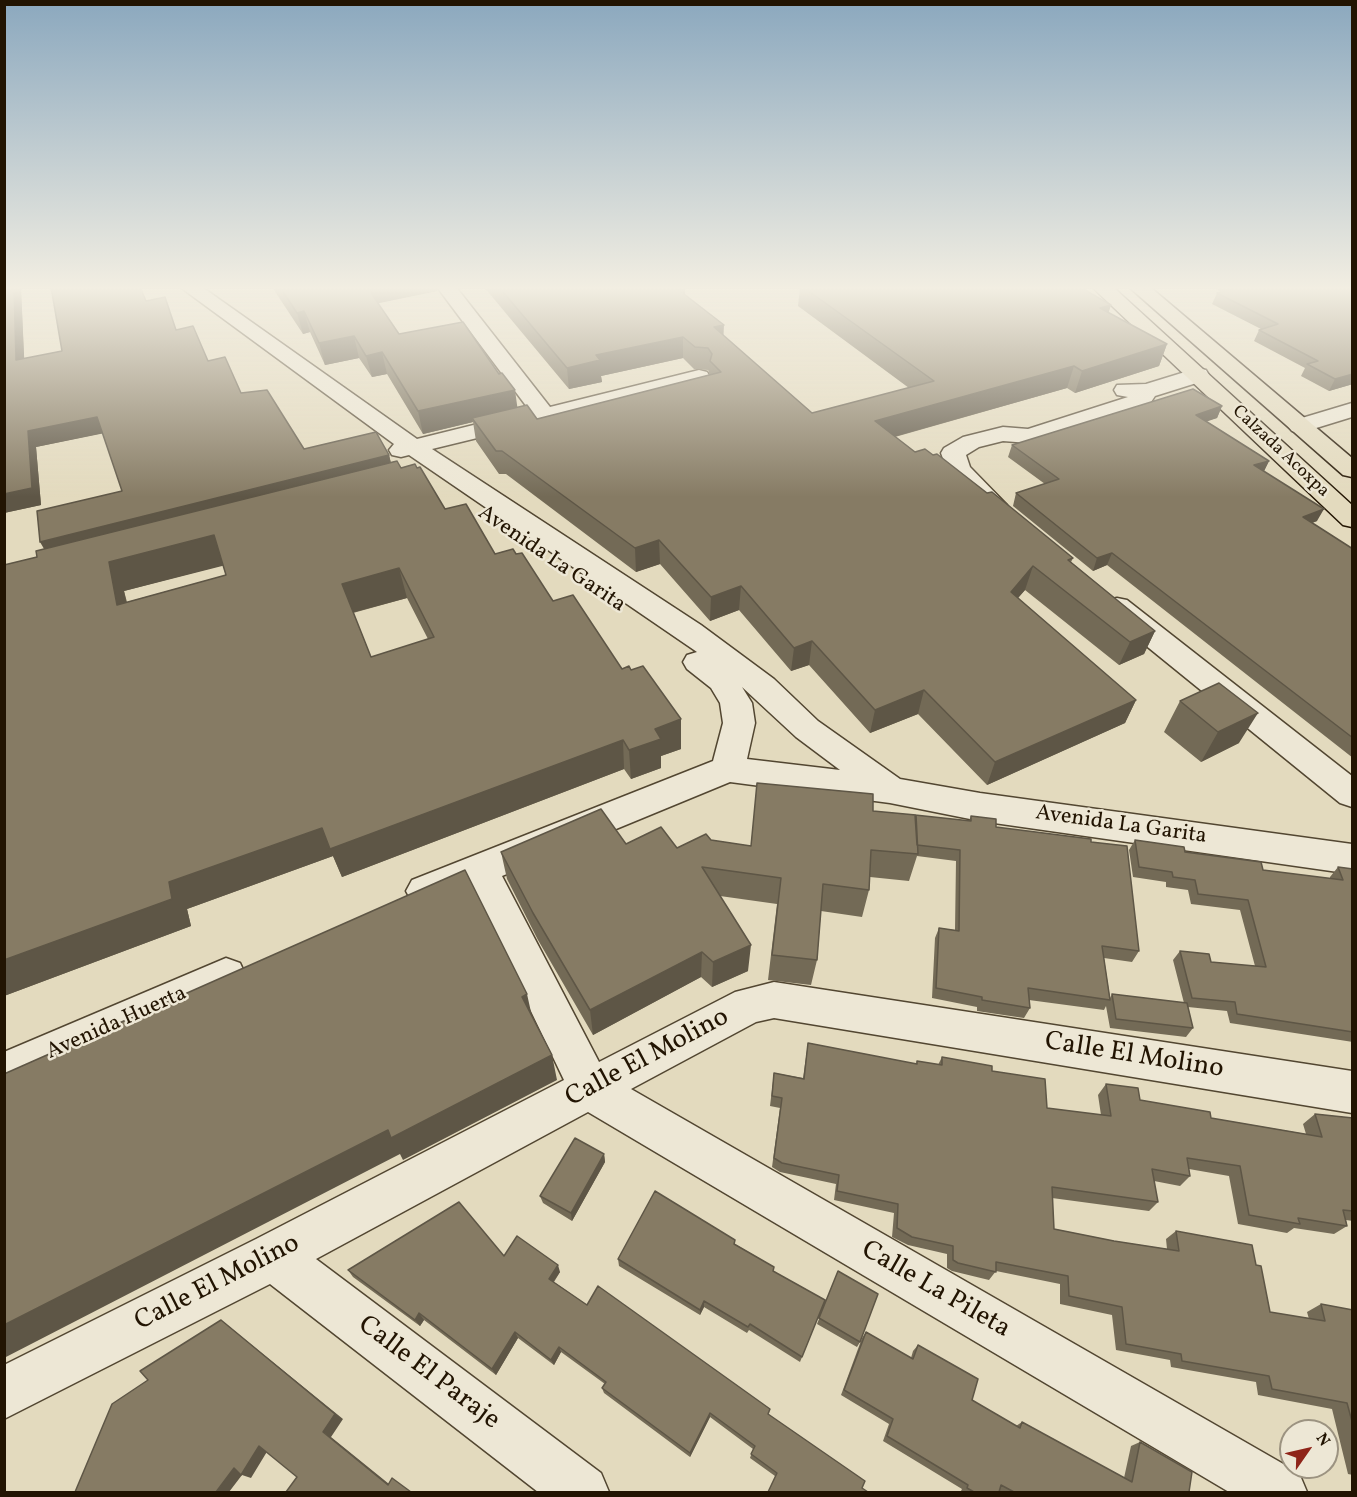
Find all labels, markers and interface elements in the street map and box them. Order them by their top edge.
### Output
street label: Calzada Acoxpa [1227,401,1333,503]
street label: Avenida La Garita [472,501,630,619]
street label: Avenida La Garita [1034,801,1208,851]
street label: Avenida Huerta [43,981,191,1067]
street label: Calle El Molino [561,1002,735,1116]
street label: Calle El Molino [1042,1027,1226,1087]
street label: Calle El Molino [130,1229,306,1339]
street label: Calle La Pileta [855,1235,1015,1347]
street label: Calle El Paraje [351,1310,505,1438]
north arrow [1279,1419,1339,1479]
text: N [1310,1429,1335,1451]

